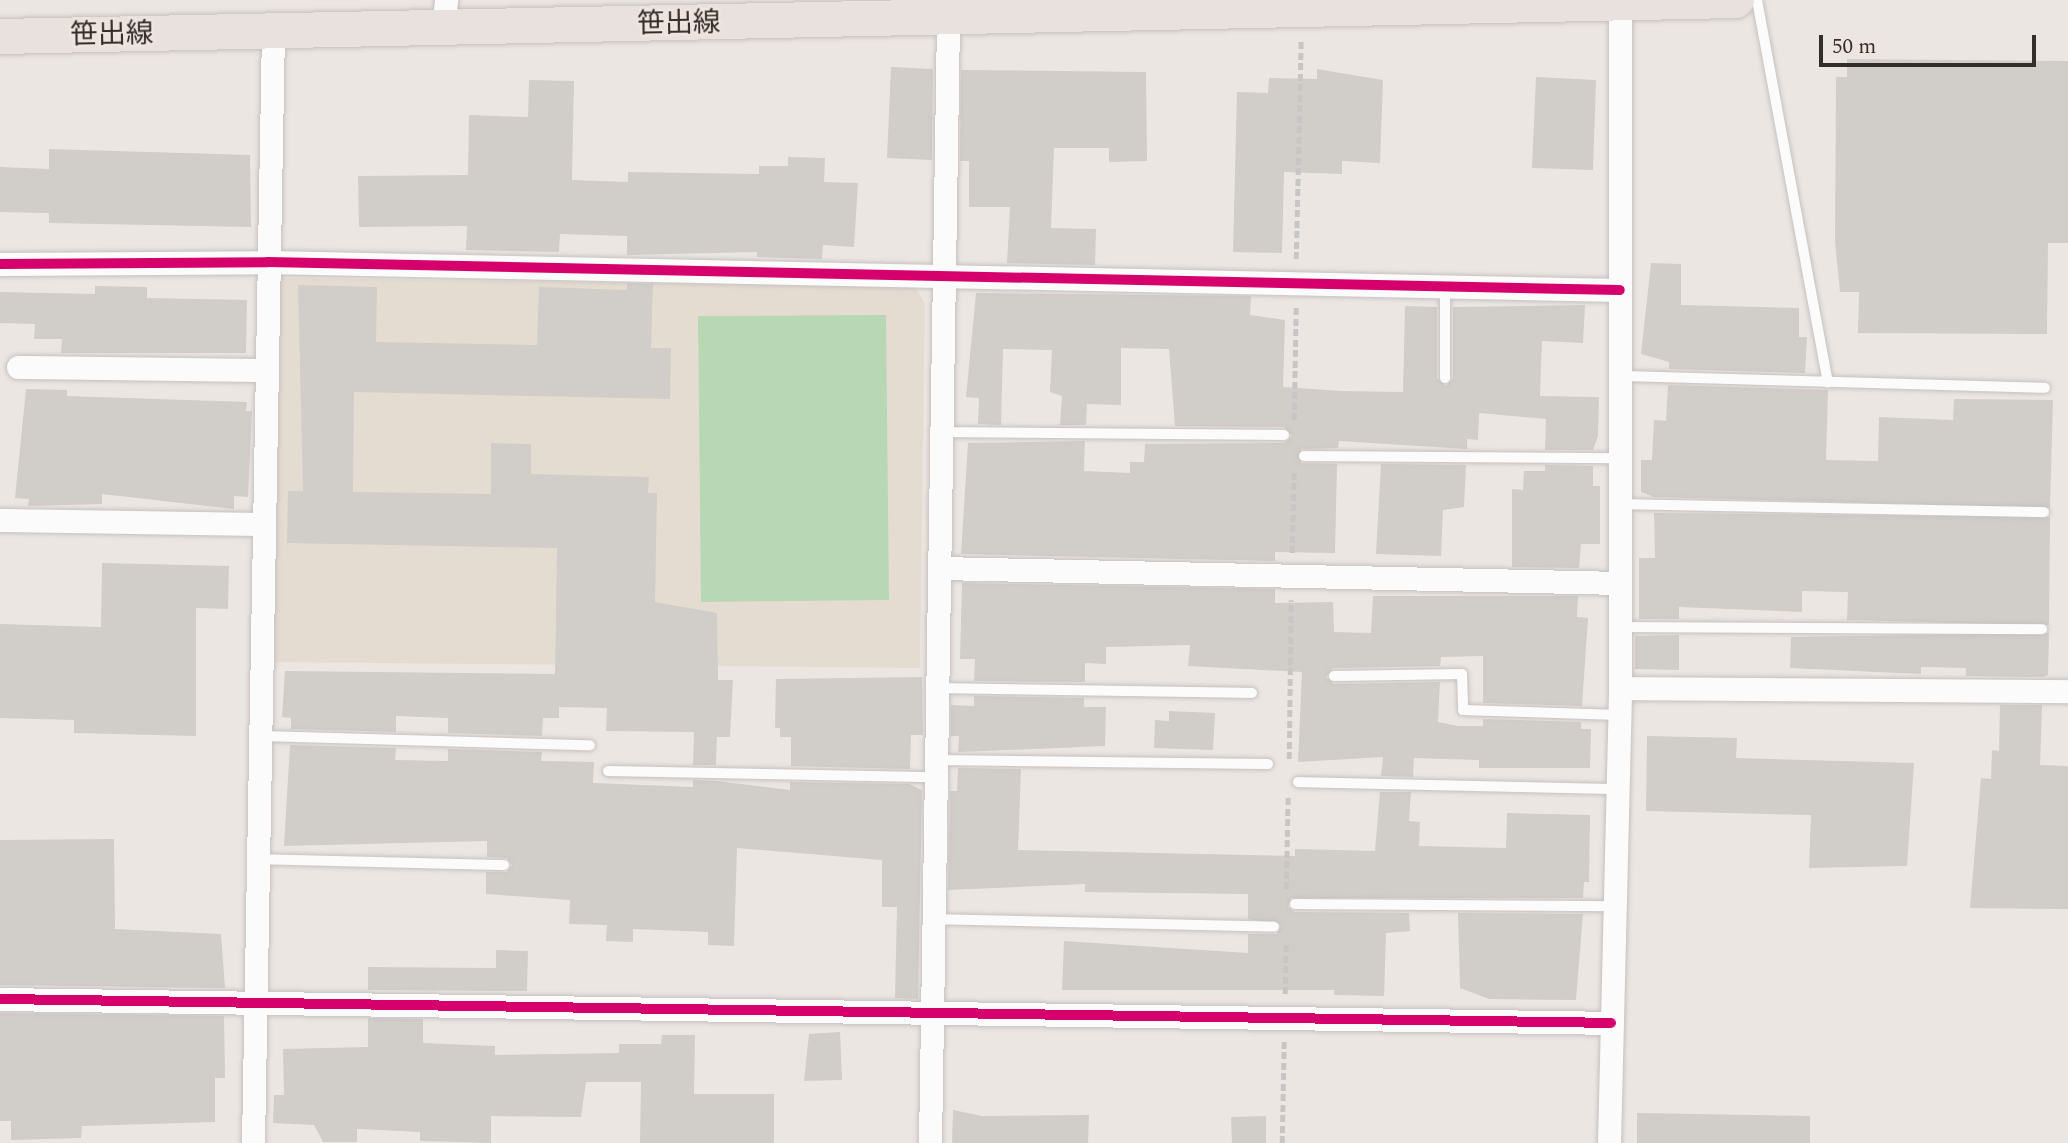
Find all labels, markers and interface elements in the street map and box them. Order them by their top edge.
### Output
street label: 笹出線 [637,6,721,42]
street label: 笹出線 [70,17,154,53]
scale bar [1823,21,2040,65]
text: 50 m [1832,31,1876,63]

